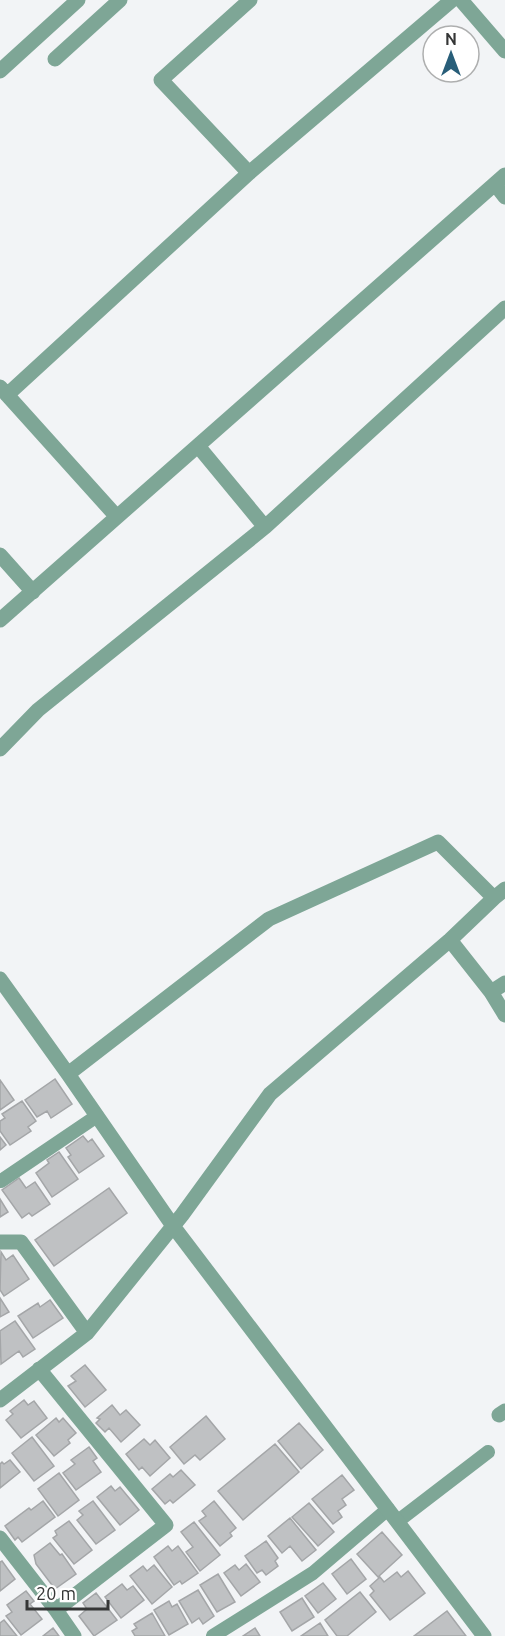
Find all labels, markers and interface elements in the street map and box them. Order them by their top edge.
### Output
north arrow [421,24,481,84]
text: N [445,30,457,48]
scale bar [27,1573,108,1611]
text: 20 m [36,1583,76,1603]

